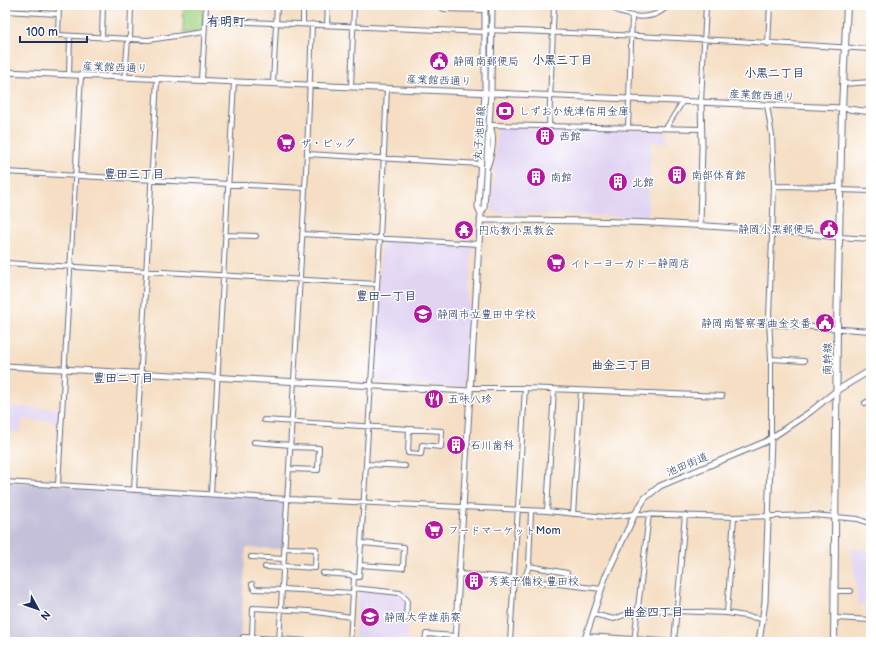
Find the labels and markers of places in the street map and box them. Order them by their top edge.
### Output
public building icon: 静岡南郵便局 [428,50,450,72]
place label: 静岡南郵便局 [453,55,519,68]
bank icon: しずおか焼津信用金庫 [494,100,516,122]
place label: しずおか焼津信用金庫 [519,105,629,118]
building icon: 西館 [534,125,556,147]
place label: 西館 [559,130,581,143]
supermarket icon: ザ・ビッグ [275,132,297,154]
place label: ザ・ビッグ [300,137,355,150]
building icon: 南部体育館 [666,164,688,186]
building icon: 南館 [525,166,547,188]
place label: 南部体育館 [691,169,746,182]
place label: 南館 [550,171,572,184]
building icon: 北館 [607,171,629,193]
place label: 北館 [632,176,654,189]
public building icon: 静岡小黒郵便局 [818,218,840,240]
temple icon: 円応教小黒教会 [453,219,475,241]
place label: 静岡小黒郵便局 [738,223,815,236]
place label: 円応教小黒教会 [478,224,555,237]
supermarket icon: イトーヨーカドー静岡店 [545,252,567,274]
place label: イトーヨーカドー静岡店 [570,257,690,270]
school or university icon: 静岡市立豊田中学校 [412,303,434,325]
place label: 静岡市立豊田中学校 [437,308,536,321]
public building icon: 静岡南警察署曲金交番 [814,312,836,334]
place label: 静岡南警察署曲金交番 [701,317,811,330]
restaurant icon: 五味八珍 [423,388,445,410]
place label: 五味八珍 [448,393,492,406]
building icon: 石川歯科 [445,434,467,456]
place label: 石川歯科 [470,439,514,452]
supermarket icon: フードマーケットMom [423,519,445,541]
place label: フードマーケットMom [448,524,561,537]
building icon: 秀英予備校 豊田校 [463,570,485,592]
place label: 秀英予備校 豊田校 [488,575,579,588]
school or university icon: 静岡大学雄萠寮 [359,606,381,628]
place label: 静岡大学雄萠寮 [384,611,461,624]

